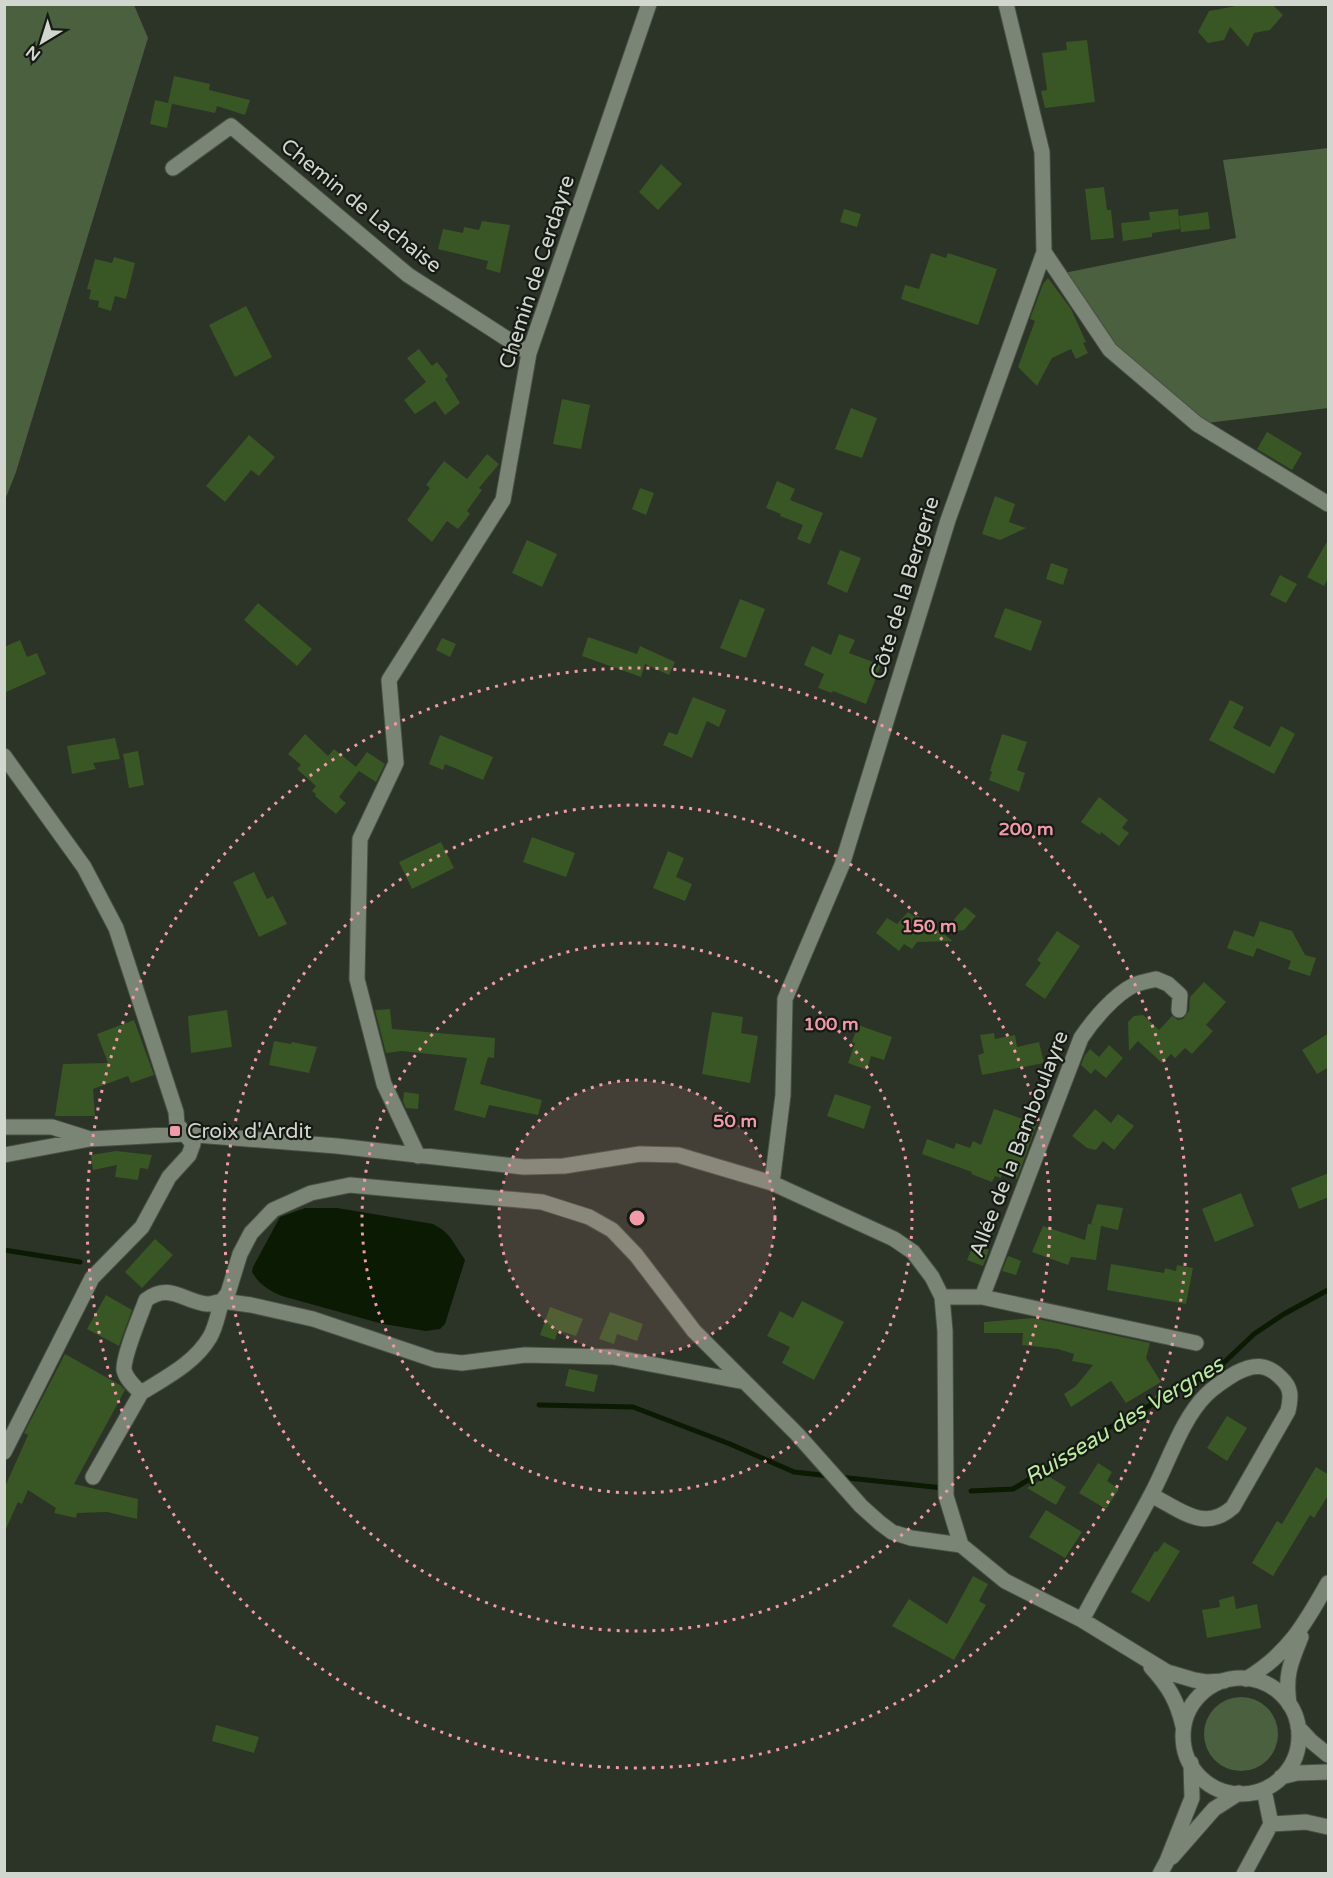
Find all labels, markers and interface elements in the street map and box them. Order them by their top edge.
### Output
north arrow [12,12,72,72]
text: N [22,41,45,65]
street label: Chemin de Lachaise [276,134,446,279]
street label: Chemin de Cerdayre [494,172,580,372]
street label: Côte de la Bergerie [865,494,945,682]
text: 200 m [998,818,1054,840]
text: 150 m [901,915,957,937]
text: 100 m [803,1013,859,1035]
street label: Allée de la Bamboulayre [964,1027,1074,1261]
text: 50 m [713,1110,757,1132]
place label: Croix d'Ardit [187,1119,312,1144]
marker: Croix d'Ardit [168,1124,182,1138]
centre of rings [627,1208,647,1228]
water label: Ruisseau des Vergnes [1020,1351,1229,1491]

